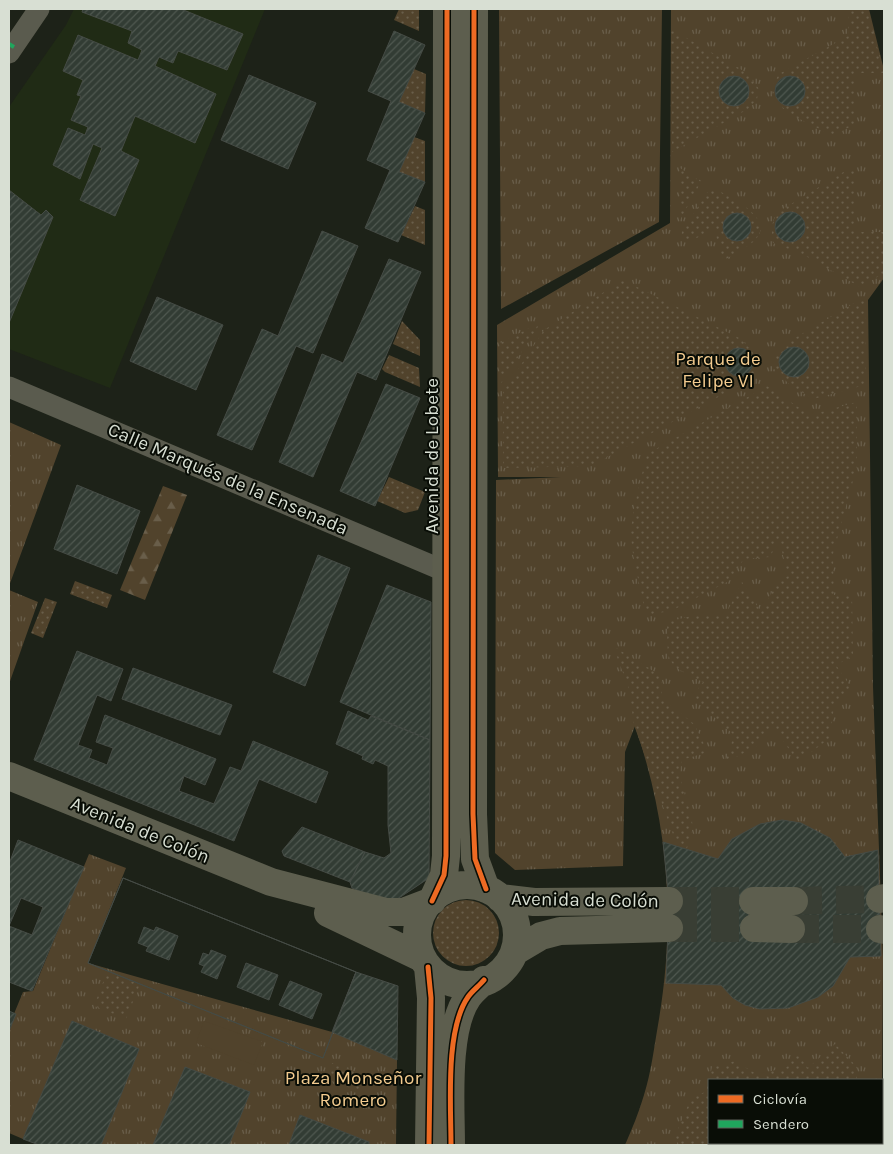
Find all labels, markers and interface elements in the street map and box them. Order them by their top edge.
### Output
park label: Parque de Felipe VI [675,348,761,392]
street label: Avenida de Lobete [421,378,443,534]
street label: Calle Marqués de la Ensenada [105,418,351,540]
street label: Avenida de Colón [67,792,213,868]
street label: Avenida de Colón [511,888,659,912]
park label: Plaza Monseñor Romero [285,1067,421,1111]
legend [708,1079,883,1144]
text: Ciclovía [753,1090,807,1108]
text: Sendero [753,1115,809,1133]

